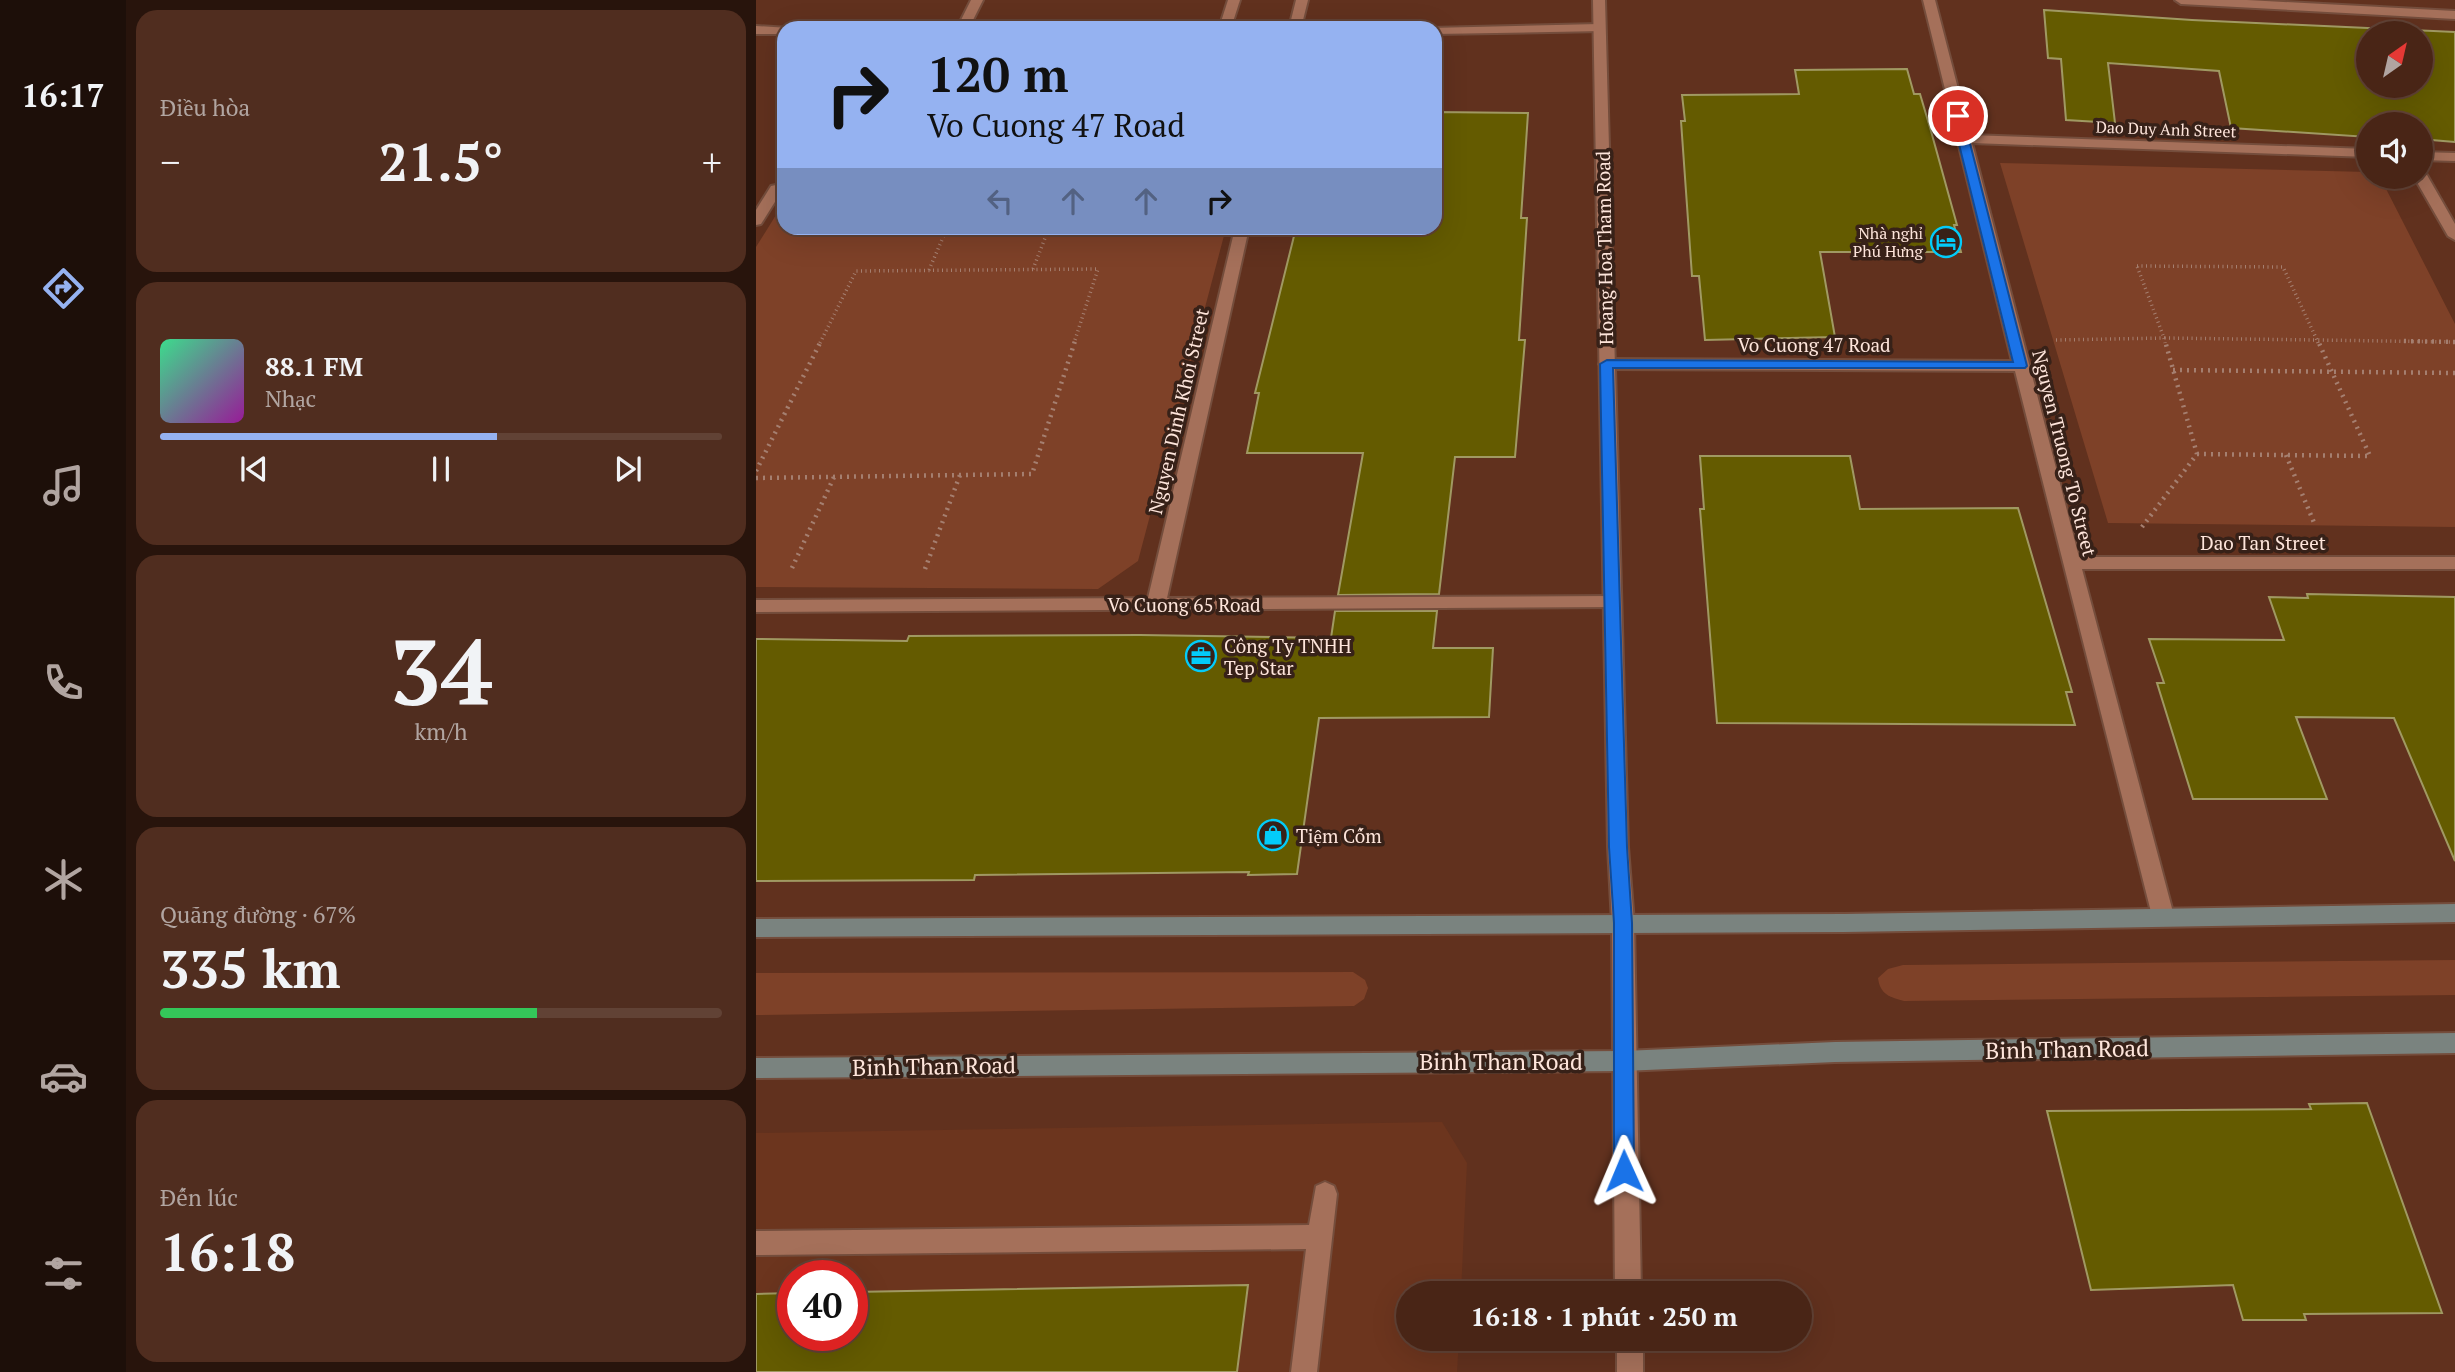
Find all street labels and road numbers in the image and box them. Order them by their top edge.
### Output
street label: Dao Duy Anh Street [2095,116,2237,142]
street label: Hoang Hoa Tham Road [1590,150,1618,345]
street label: Nguyen Dinh Khoi Street [1142,306,1214,516]
street label: Vo Cuong 47 Road [1737,332,1891,357]
street label: Nguyen Truong To Street [2027,347,2103,559]
street label: Dao Tan Street [2200,530,2326,555]
street label: Vo Cuong 65 Road [1107,592,1261,617]
street label: Binh Than Road [1985,1032,2149,1066]
street label: Binh Than Road [1419,1046,1583,1077]
street label: Binh Than Road [852,1049,1016,1083]

